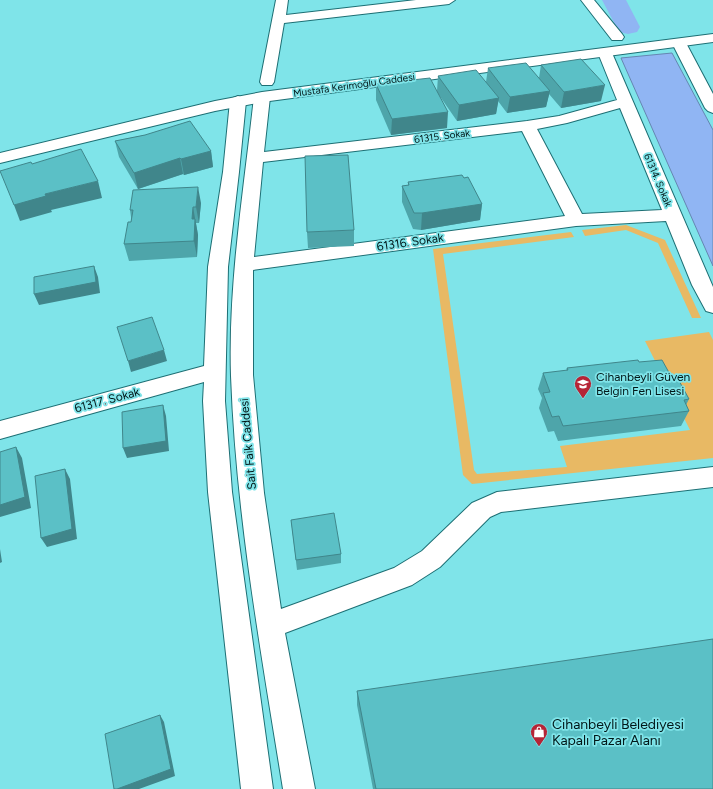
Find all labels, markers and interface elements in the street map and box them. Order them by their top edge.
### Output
street label: Mustafa Kerimoğlu Caddesi [292,70,416,100]
street label: 61315. Sokak [413,126,471,146]
street label: 61314. Sokak [641,151,675,209]
street label: 61316. Sokak [376,230,445,254]
place label: Cihanbeyli Güven Belgin Fen Lisesi [596,370,691,398]
school or university icon: Cihanbeyli Güven Belgin Fen Lisesi [573,374,593,399]
street label: 61317. Sokak [73,385,141,415]
street label: Sait Faik Caddesi [237,398,259,490]
place label: Cihanbeyli Belediyesi Kapalı Pazar Alanı [552,716,684,749]
shop icon: Cihanbeyli Belediyesi Kapalı Pazar Alanı [529,722,549,747]

